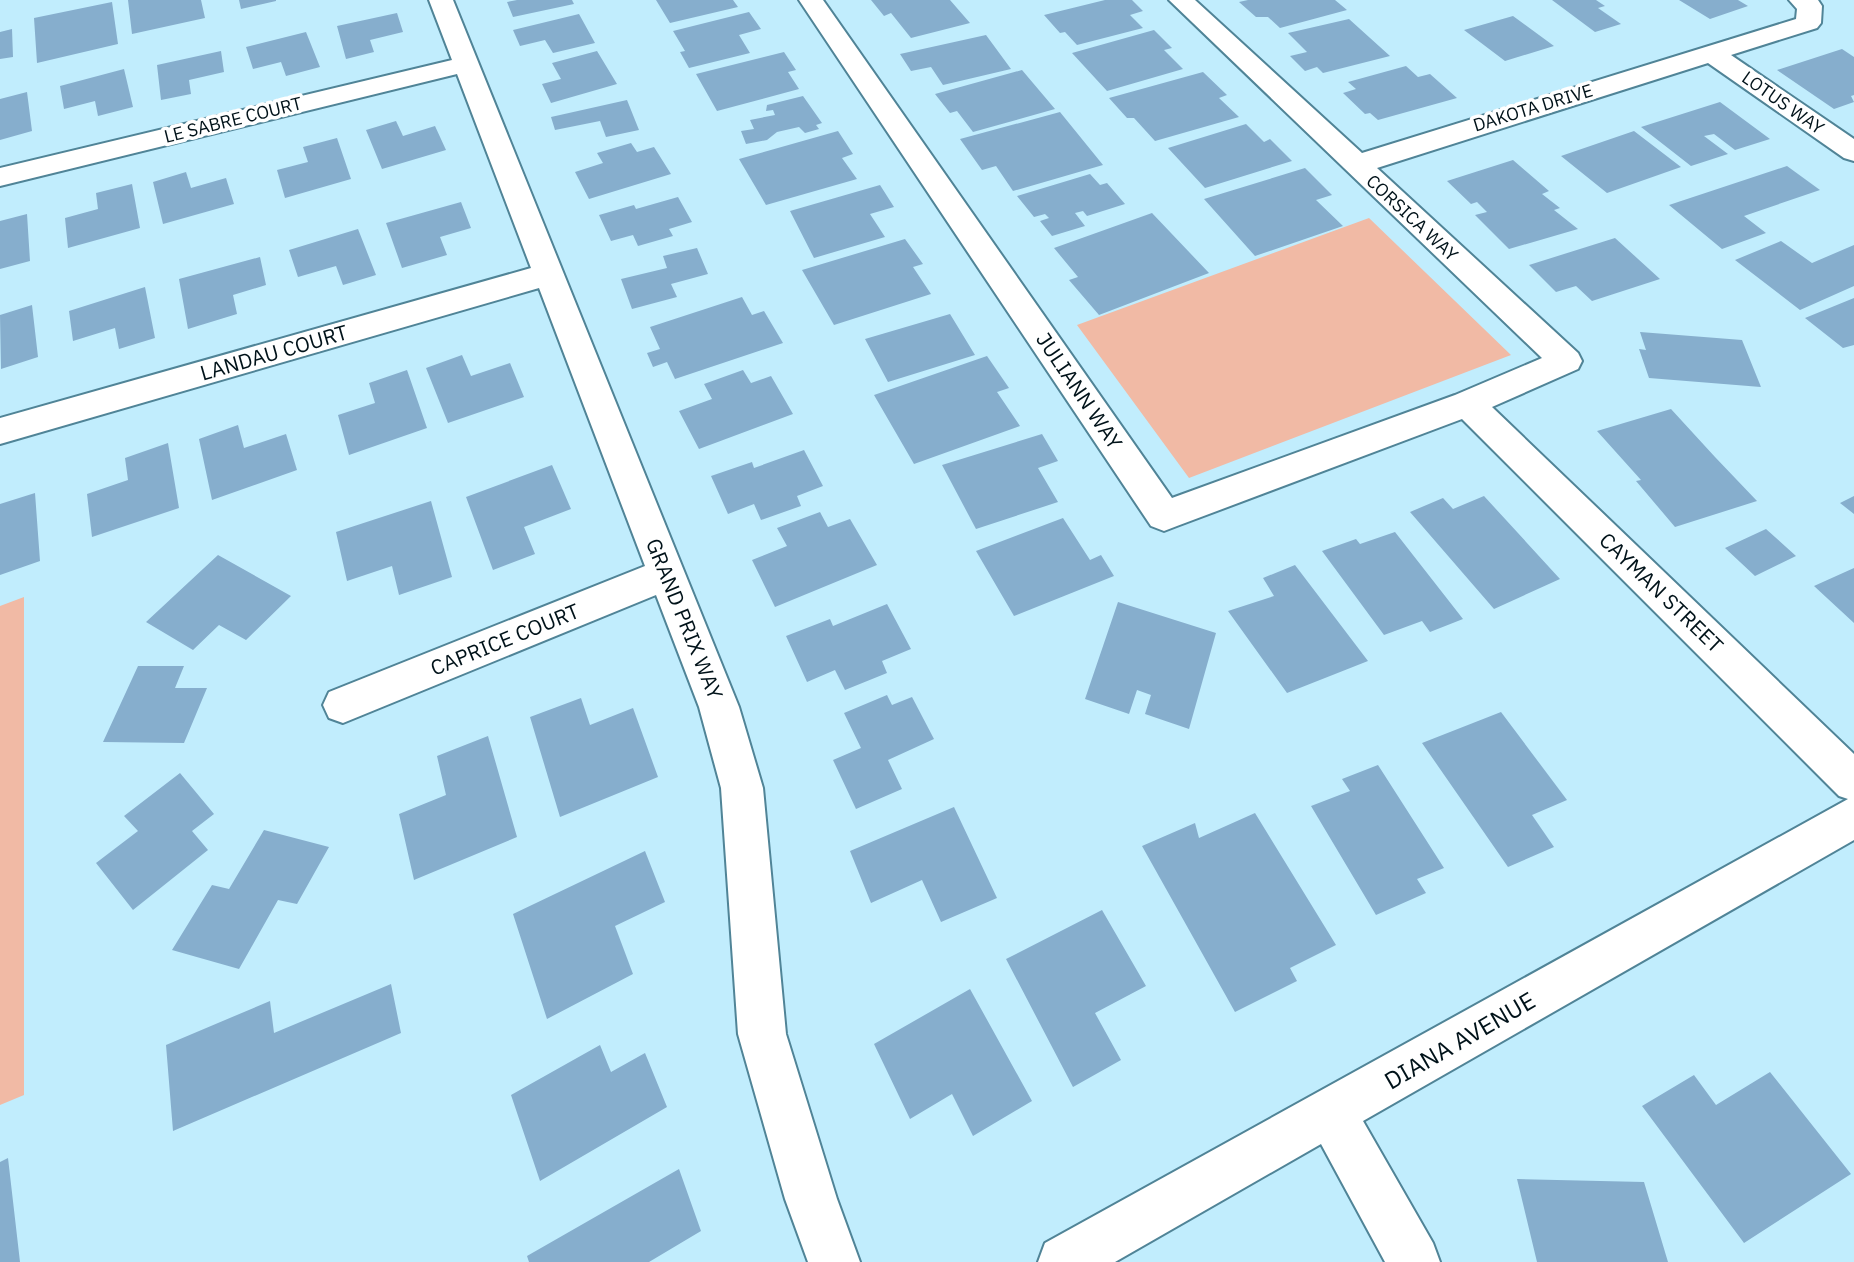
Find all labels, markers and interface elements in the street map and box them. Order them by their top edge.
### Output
street label: LOTUS WAY [1738,66,1829,140]
street label: DAKOTA DRIVE [1470,78,1595,137]
street label: LE SABRE COURT [162,91,304,148]
street label: CORSICA WAY [1362,169,1463,266]
street label: LANDAU COURT [197,318,351,386]
street label: JULIANN WAY [1030,326,1130,455]
street label: CAYMAN STREET [1594,526,1730,659]
street label: GRAND PRIX WAY [640,534,730,704]
street label: CAPRICE COURT [426,596,583,682]
street label: DIANA AVENUE [1378,984,1541,1096]

